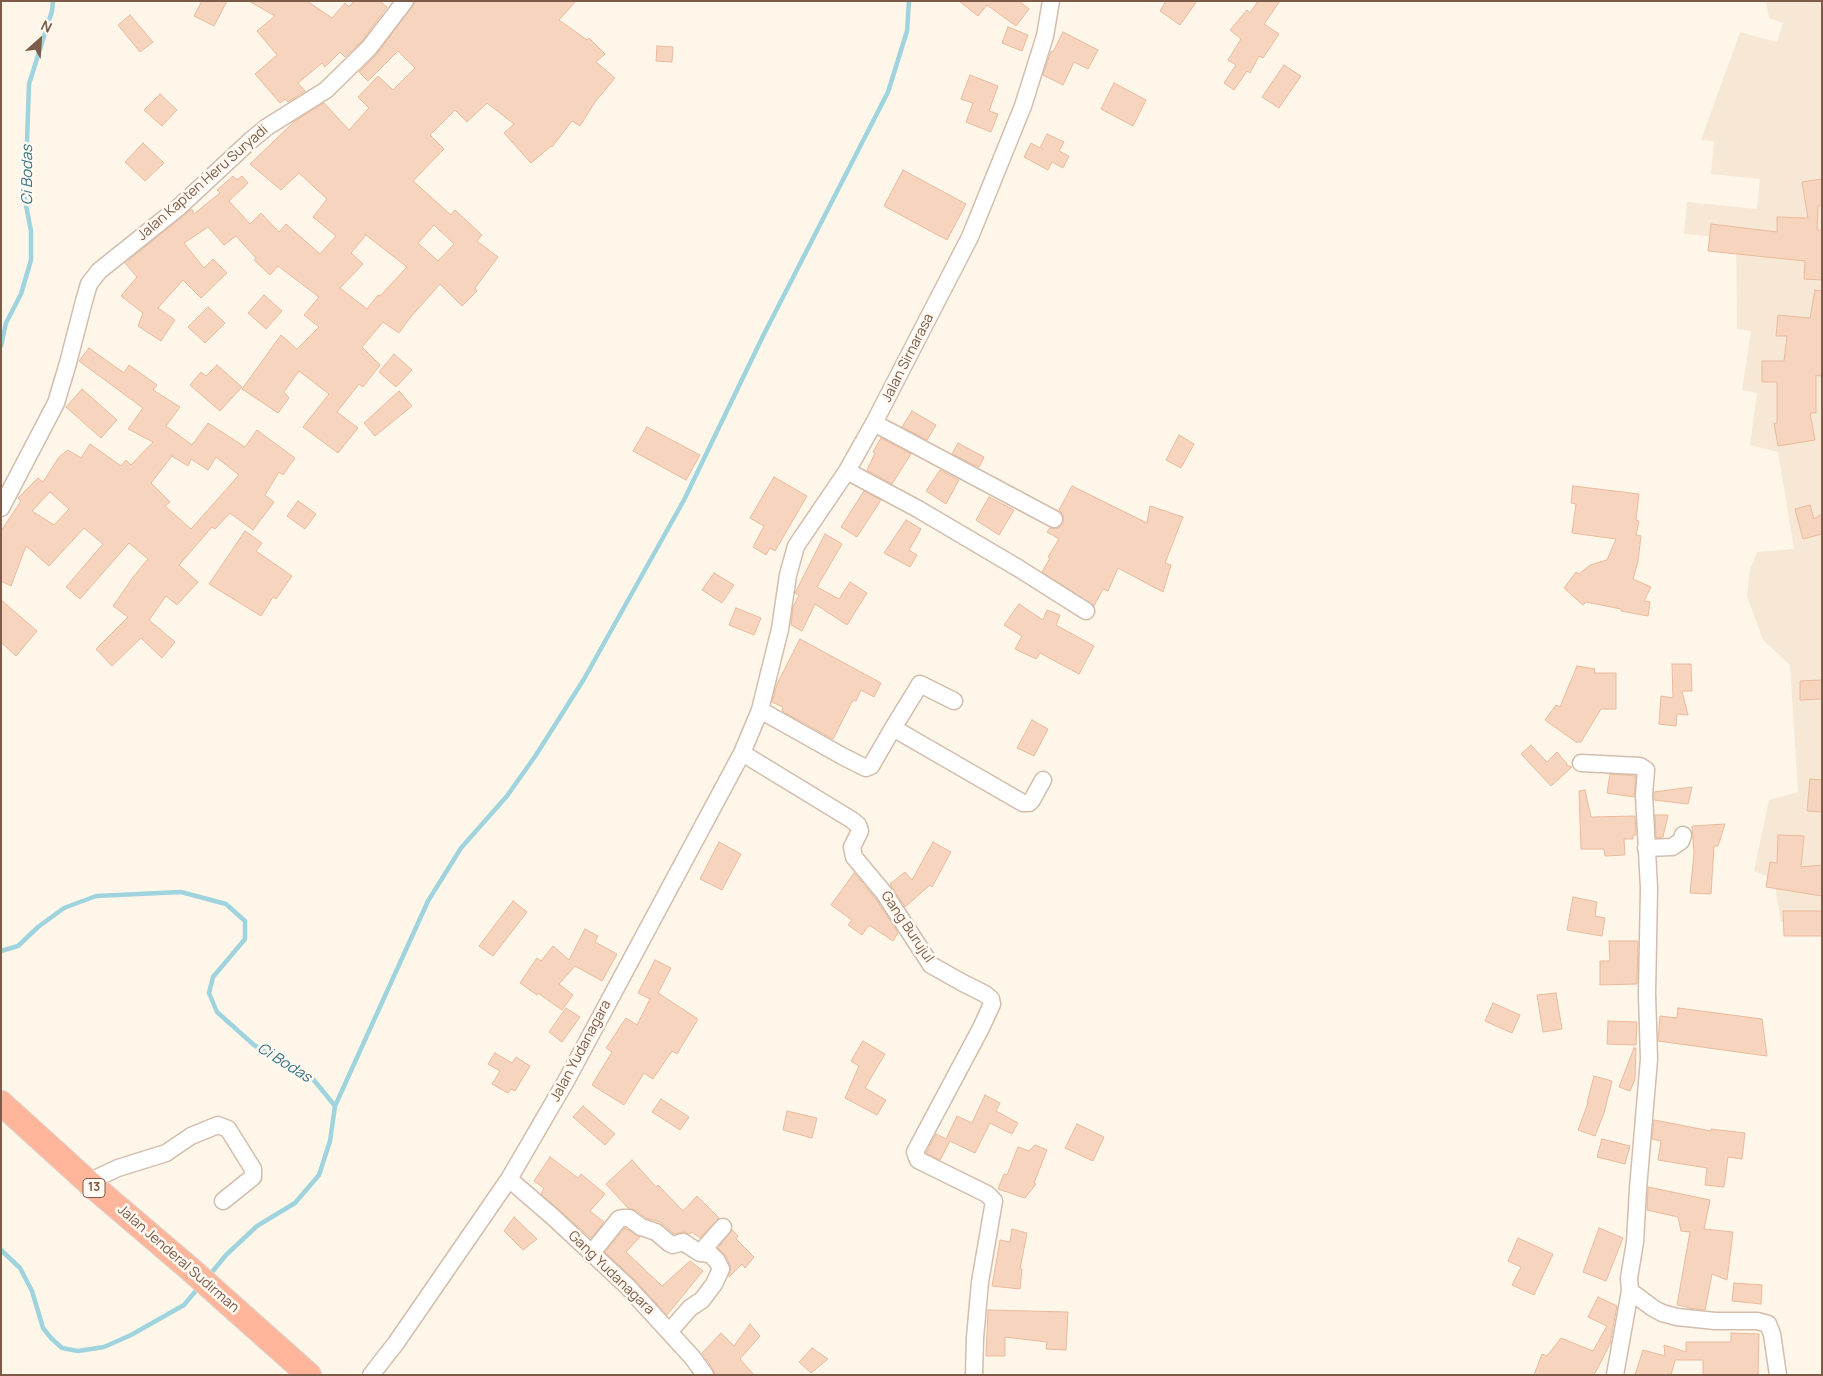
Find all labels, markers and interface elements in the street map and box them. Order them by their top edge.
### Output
north arrow [15,15,65,65]
text: N [38,15,55,37]
street label: Jalan Kapten Heru Suryadi [134,122,272,244]
water label: Ci Bodas [19,145,37,205]
street label: Jalan Sirnarasa [878,311,938,405]
street label: Gang Burujul [877,888,937,966]
street label: Jalan Yudanagara [547,997,615,1105]
water label: Ci Bodas [254,1039,314,1087]
road number: 13 [83,1178,105,1198]
street label: Jalan Jenderal Sudirman [114,1202,242,1316]
street label: Gang Yudanagara [564,1228,658,1318]

